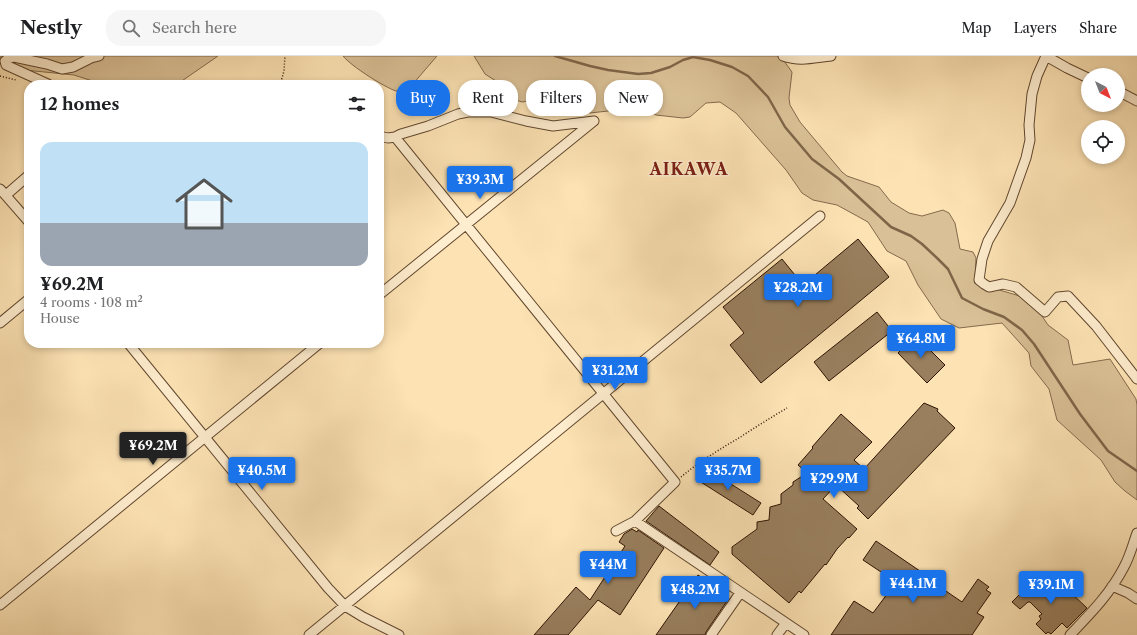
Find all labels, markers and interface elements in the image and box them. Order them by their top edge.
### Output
search box [106,10,386,46]
text: Nestly [20,16,82,39]
icon: search [120,17,142,39]
text: Search here [152,18,237,37]
text: Map [961,19,991,37]
text: Layers [1013,19,1057,37]
text: Share [1079,19,1117,37]
north arrow [1081,68,1125,112]
map controls [1081,68,1125,164]
chip: Buy [396,80,450,116]
chip: Rent [458,80,518,116]
chip: Filters [526,80,596,116]
chip: New [604,80,663,116]
icon: filters [346,93,368,115]
text: 12 homes [40,94,119,114]
button: locate [1081,120,1125,164]
district label: AIKAWA [648,159,729,179]
pin: ¥39.3M [447,166,513,200]
icon: home [168,168,240,240]
text: ¥39.3M [456,171,504,187]
text: ¥69.2M [40,274,104,294]
pin: ¥28.2M [765,274,831,308]
text: ¥28.2M [773,279,823,295]
text: 4 rooms · 108 m² [40,294,143,310]
text: House [40,310,80,326]
pin: ¥64.8M [888,325,954,359]
text: ¥64.8M [896,330,946,346]
pin: ¥31.2M [582,357,648,391]
text: ¥31.2M [591,362,639,378]
pin: ¥69.2M [120,432,186,466]
text: ¥69.2M [129,437,177,453]
pin: ¥40.5M [229,457,295,491]
pin: ¥35.7M [695,457,761,491]
text: ¥40.5M [237,462,287,478]
text: ¥35.7M [704,462,752,478]
pin: ¥29.9M [801,465,867,499]
text: ¥29.9M [810,470,858,486]
pin: ¥44M [584,551,632,585]
text: ¥44M [589,556,627,572]
pin: ¥44.1M [880,570,946,604]
pin: ¥39.1M [1018,571,1084,605]
text: ¥44.1M [889,575,937,591]
pin: ¥48.2M [662,576,728,610]
text: ¥39.1M [1028,576,1074,592]
text: ¥48.2M [670,581,720,597]

